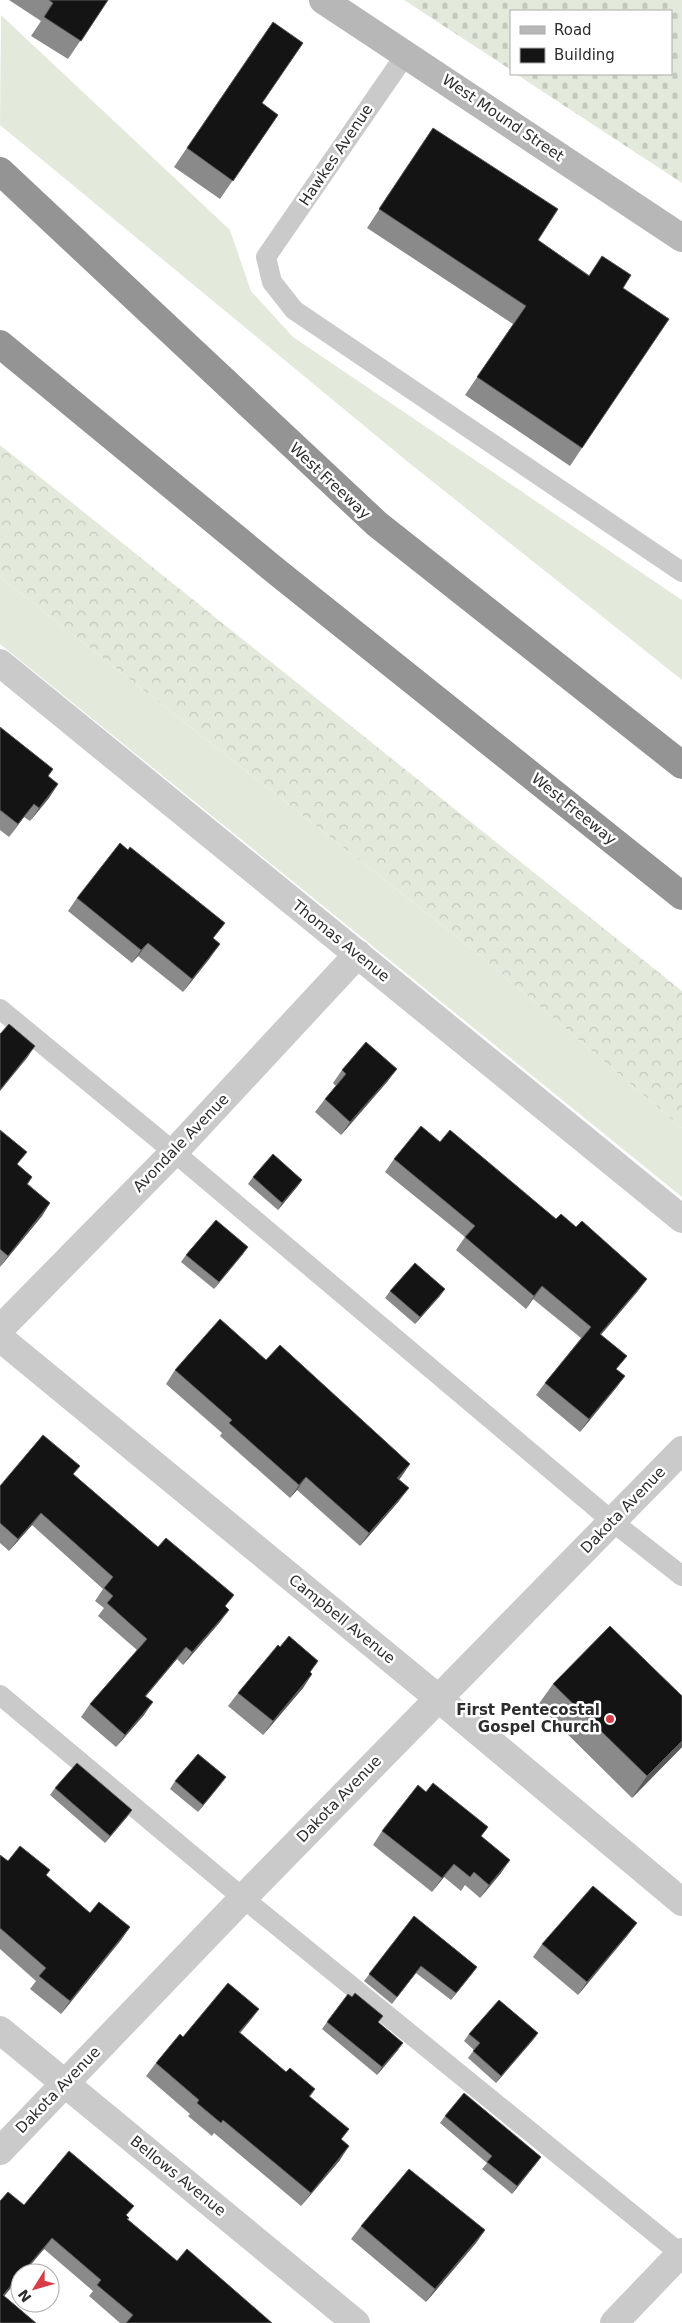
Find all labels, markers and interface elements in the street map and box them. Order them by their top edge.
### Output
legend [510,10,672,75]
text: Road [554,21,592,39]
text: Building [554,46,615,64]
street label: West Mound Street [439,71,567,165]
street label: Hawkes Avenue [295,101,377,209]
street label: West Freeway [286,439,374,523]
street label: West Freeway [528,769,620,849]
street label: Thomas Avenue [288,896,393,986]
street label: Avondale Avenue [130,1090,232,1196]
street label: Dakota Avenue [577,1463,669,1557]
street label: Campbell Avenue [285,1571,399,1667]
place label: First Pentecostal Gospel Church [456,1701,600,1736]
marker: First Pentecostal Gospel Church [604,1713,616,1725]
street label: Dakota Avenue [293,1752,385,1846]
street label: Dakota Avenue [12,2043,104,2137]
street label: Bellows Avenue [127,2132,229,2220]
north arrow [10,2263,60,2313]
text: N [15,2286,35,2305]

